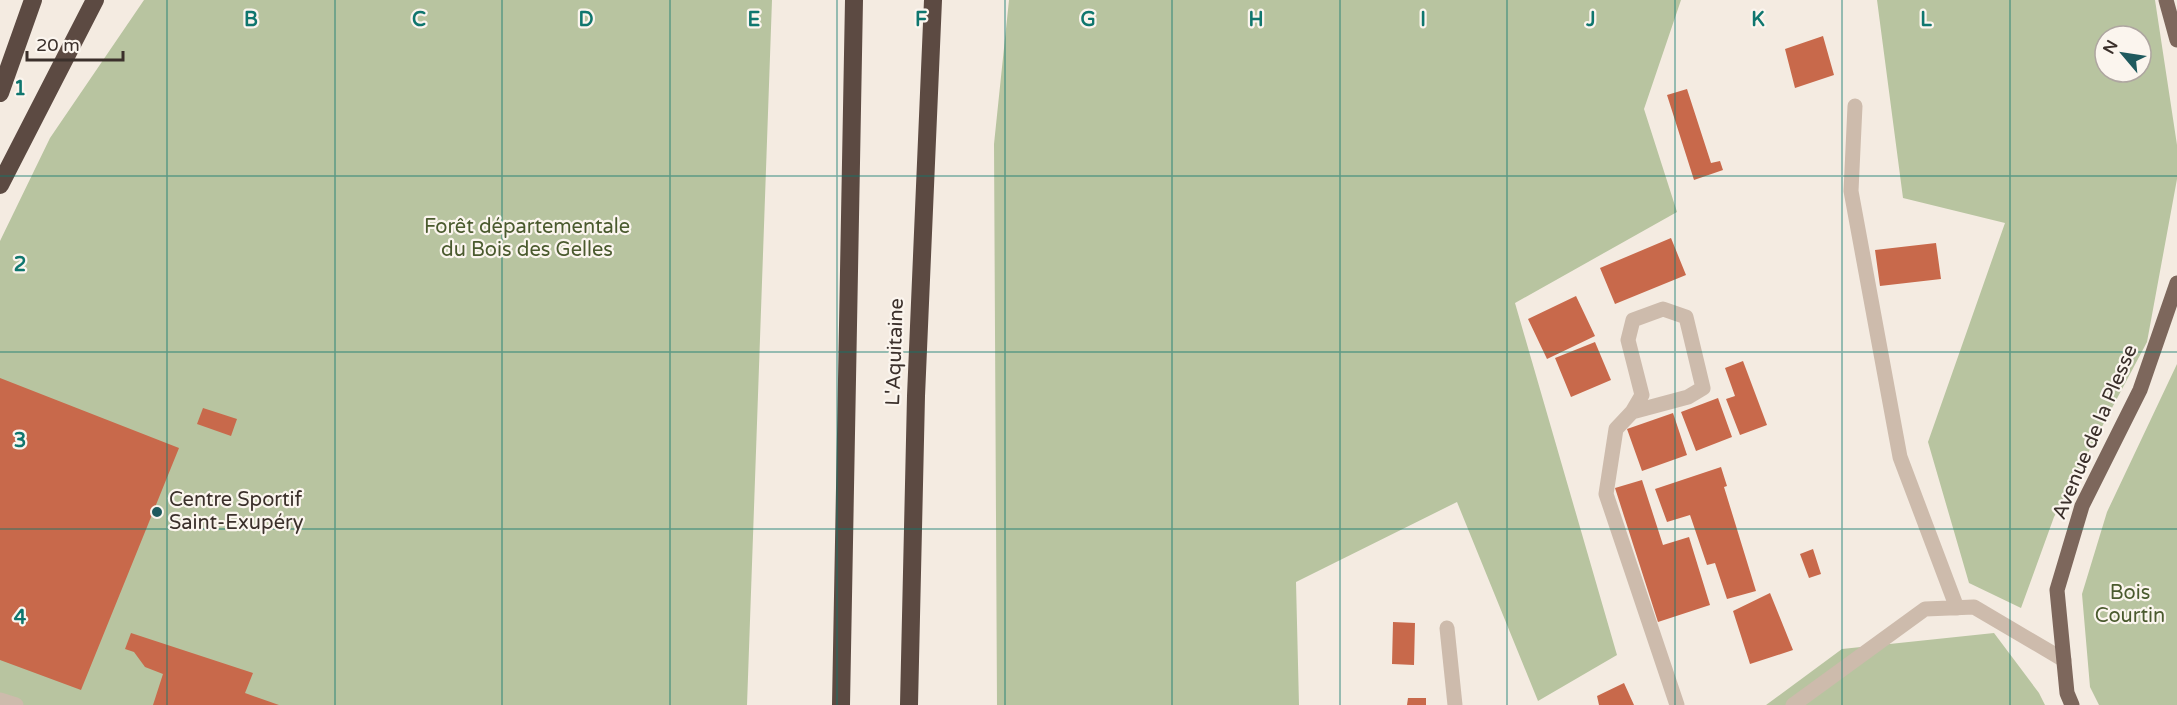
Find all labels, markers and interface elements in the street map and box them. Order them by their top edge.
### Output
text: B [244,8,258,32]
text: C [412,8,426,32]
text: D [578,8,594,32]
text: E [748,8,761,32]
text: F [915,8,927,32]
text: G [1080,8,1096,32]
text: H [1248,8,1264,32]
text: I [1420,8,1426,32]
text: J [1585,8,1596,32]
text: K [1751,8,1765,32]
text: L [1920,8,1932,32]
scale bar [27,24,123,62]
north arrow [2093,24,2153,84]
text: 20 m [36,34,80,56]
text: N [2099,37,2123,58]
text: 1 [14,77,26,101]
park label: Forêt départementale du Bois des Gelles [424,215,630,262]
text: 2 [14,253,26,277]
street label: L'Aquitaine [881,298,909,406]
street label: Avenue de la Plesse [2047,341,2143,523]
text: 3 [14,429,26,453]
place label: Centre Sportif Saint-Exupéry [169,488,304,535]
marker: Centre Sportif Saint-Exupéry [150,505,164,519]
park label: Bois Courtin [2095,581,2165,628]
text: 4 [14,606,27,630]

